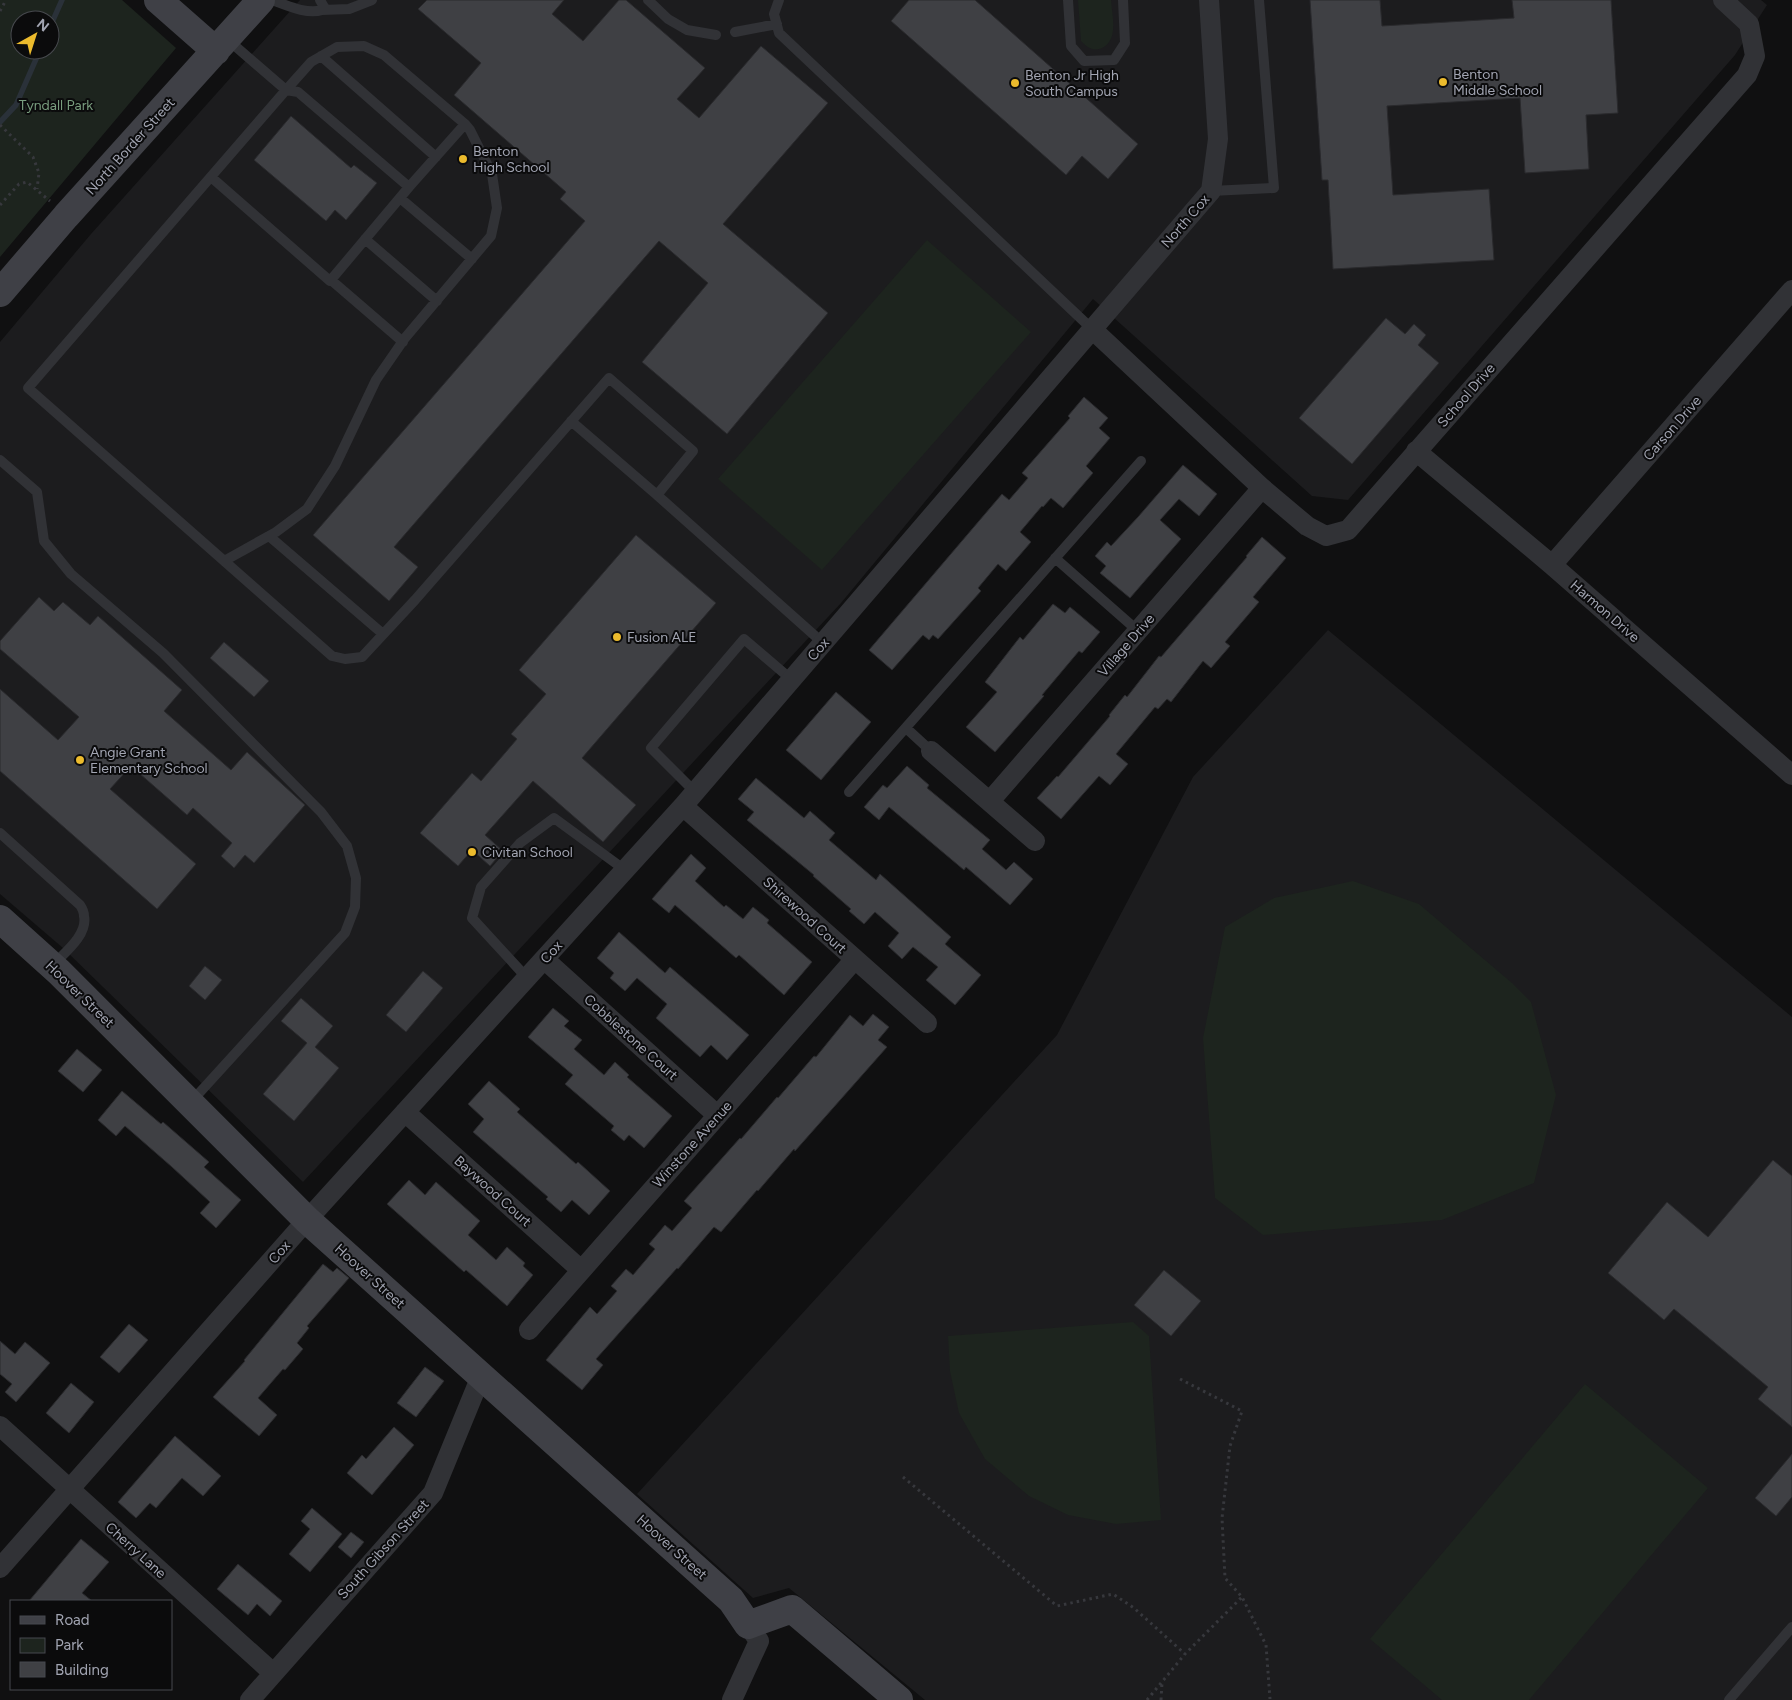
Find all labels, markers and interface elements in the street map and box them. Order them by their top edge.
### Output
north arrow [10,10,60,60]
text: N [33,15,52,35]
place label: Benton Middle School [1453,66,1542,99]
place label: Benton Jr High South Campus [1025,67,1119,100]
marker: Benton Middle School [1437,76,1449,88]
marker: Benton Jr High South Campus [1009,77,1021,89]
street label: North Border Street [82,94,178,198]
park label: Tyndall Park [19,97,93,114]
place label: Benton High School [473,143,550,176]
marker: Benton High School [457,153,469,165]
street label: North Cox [1158,191,1213,251]
street label: School Drive [1434,360,1499,431]
street label: Carson Drive [1640,392,1705,464]
street label: Harmon Drive [1567,577,1643,646]
street label: Village Drive [1094,610,1159,680]
place label: Fusion ALE [627,629,696,646]
marker: Fusion ALE [611,631,623,643]
street label: Cox [804,634,833,664]
place label: Angie Grant Elementary School [90,744,208,777]
marker: Angie Grant Elementary School [74,754,86,766]
place label: Civitan School [482,844,573,861]
marker: Civitan School [466,846,478,858]
street label: Shirewood Court [759,873,850,957]
street label: Cox [537,937,566,967]
street label: Hoover Street [42,957,117,1031]
street label: Cobblestone Court [580,991,681,1084]
street label: Winstone Avenue [649,1097,736,1191]
street label: Baywood Court [451,1152,535,1230]
street label: Cox [265,1237,294,1267]
street label: Hoover Street [331,1240,408,1312]
street label: South Gibson Street [334,1496,433,1603]
street label: Hoover Street [633,1511,710,1583]
street label: Cherry Lane [102,1519,170,1582]
legend [10,1600,172,1690]
text: Road [55,1611,90,1629]
text: Park [55,1636,84,1654]
text: Building [55,1661,109,1679]

